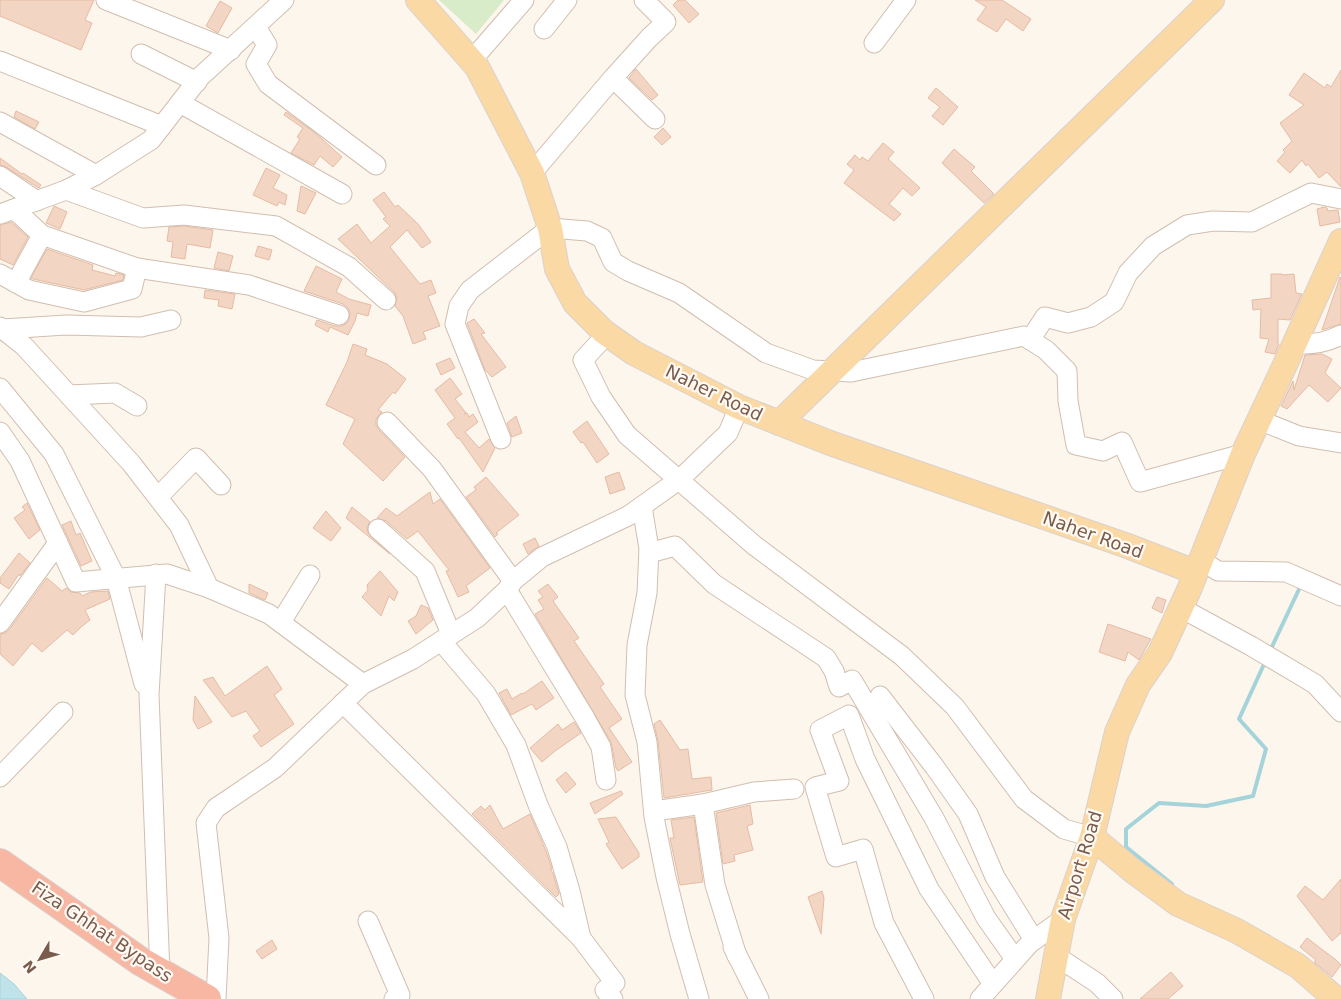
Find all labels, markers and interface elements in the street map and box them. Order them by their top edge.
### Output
street label: Naher Road [662,360,766,425]
street label: Naher Road [1040,507,1146,562]
street label: Airport Road [1053,808,1106,922]
street label: Fiza Ghhat Bypass [28,877,177,986]
north arrow [15,934,65,984]
text: N [20,957,40,977]

